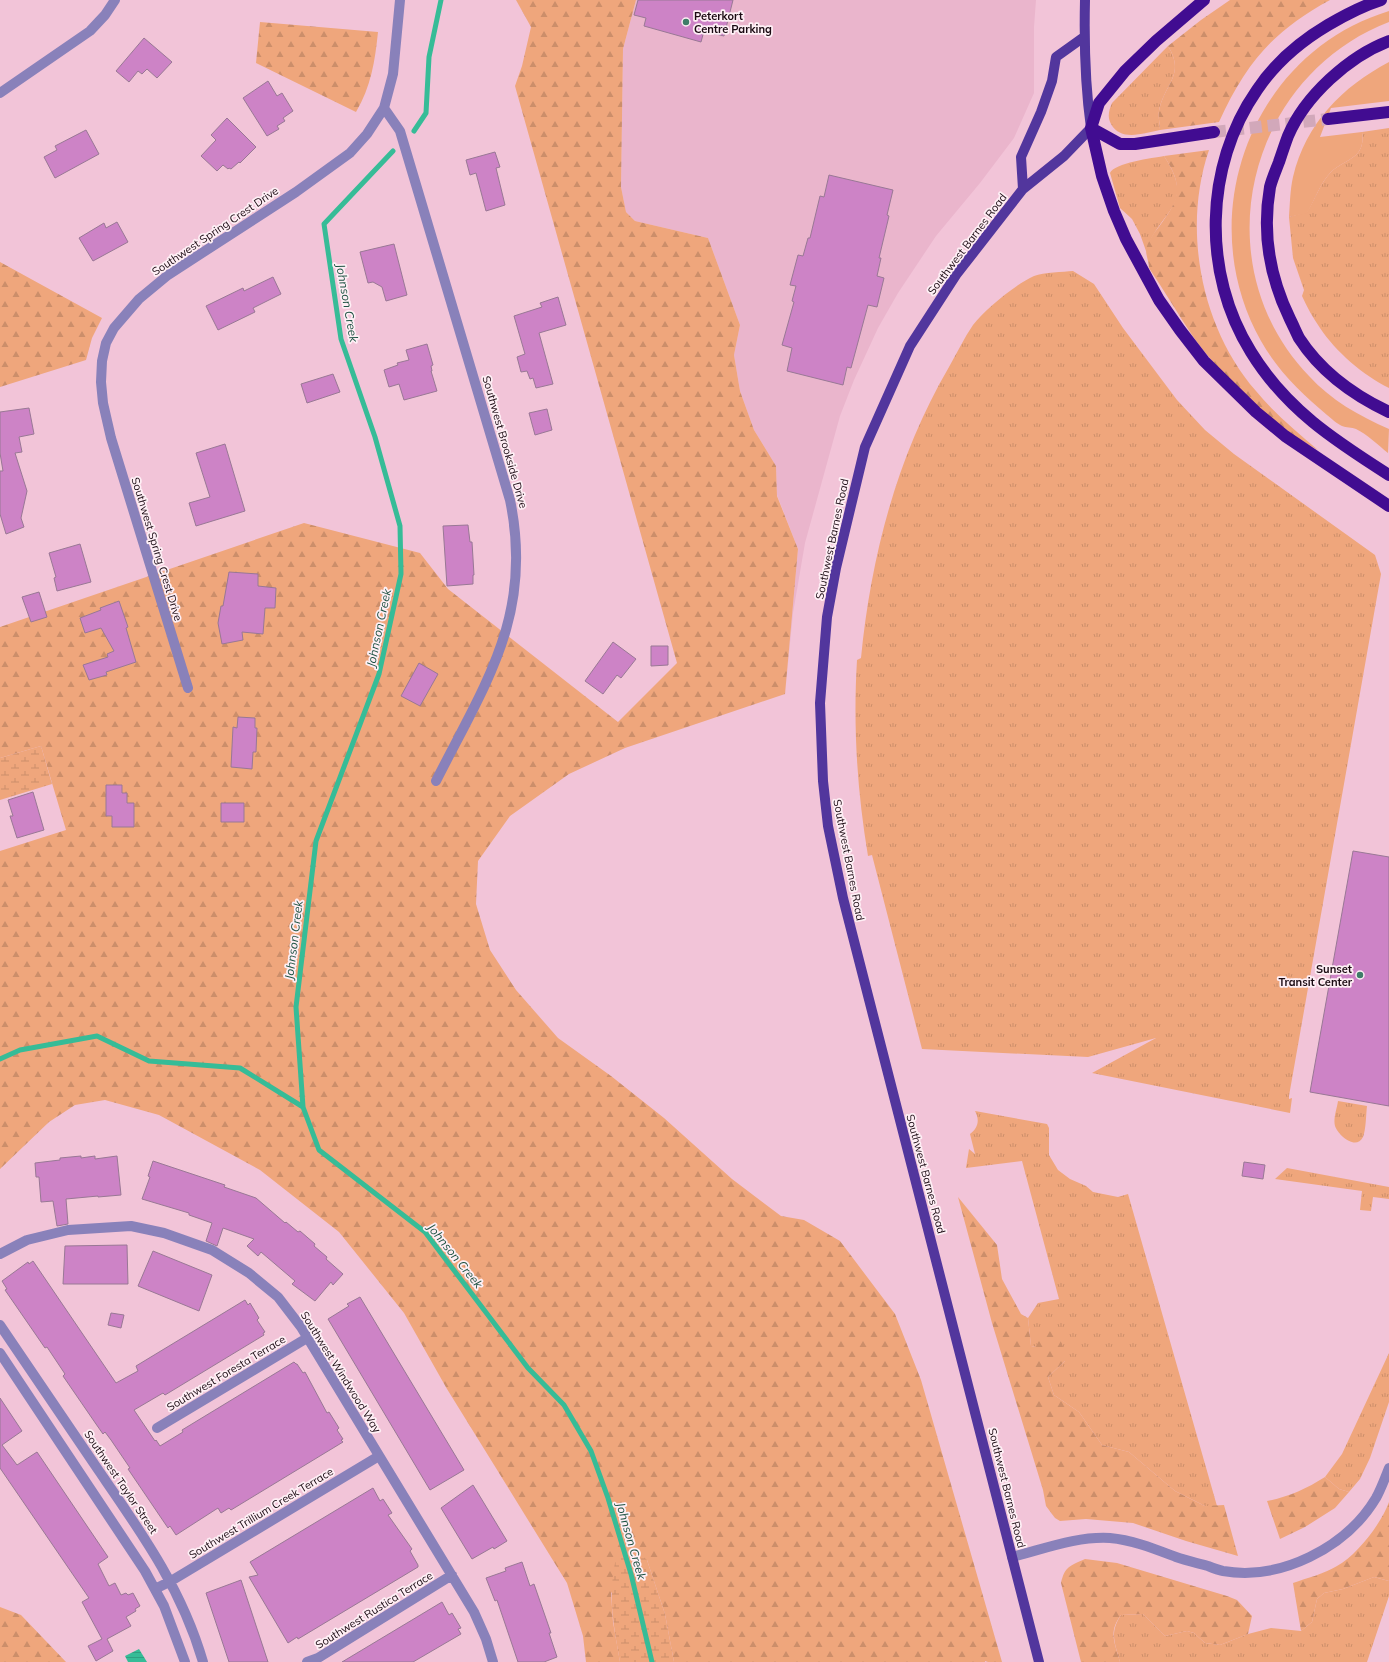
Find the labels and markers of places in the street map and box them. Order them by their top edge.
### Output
place label: Peterkort Centre Parking [694,9,772,36]
marker: Peterkort Centre Parking [681,17,691,27]
place label: Sunset Transit Center [1278,962,1353,989]
marker: Sunset Transit Center [1355,970,1365,980]

